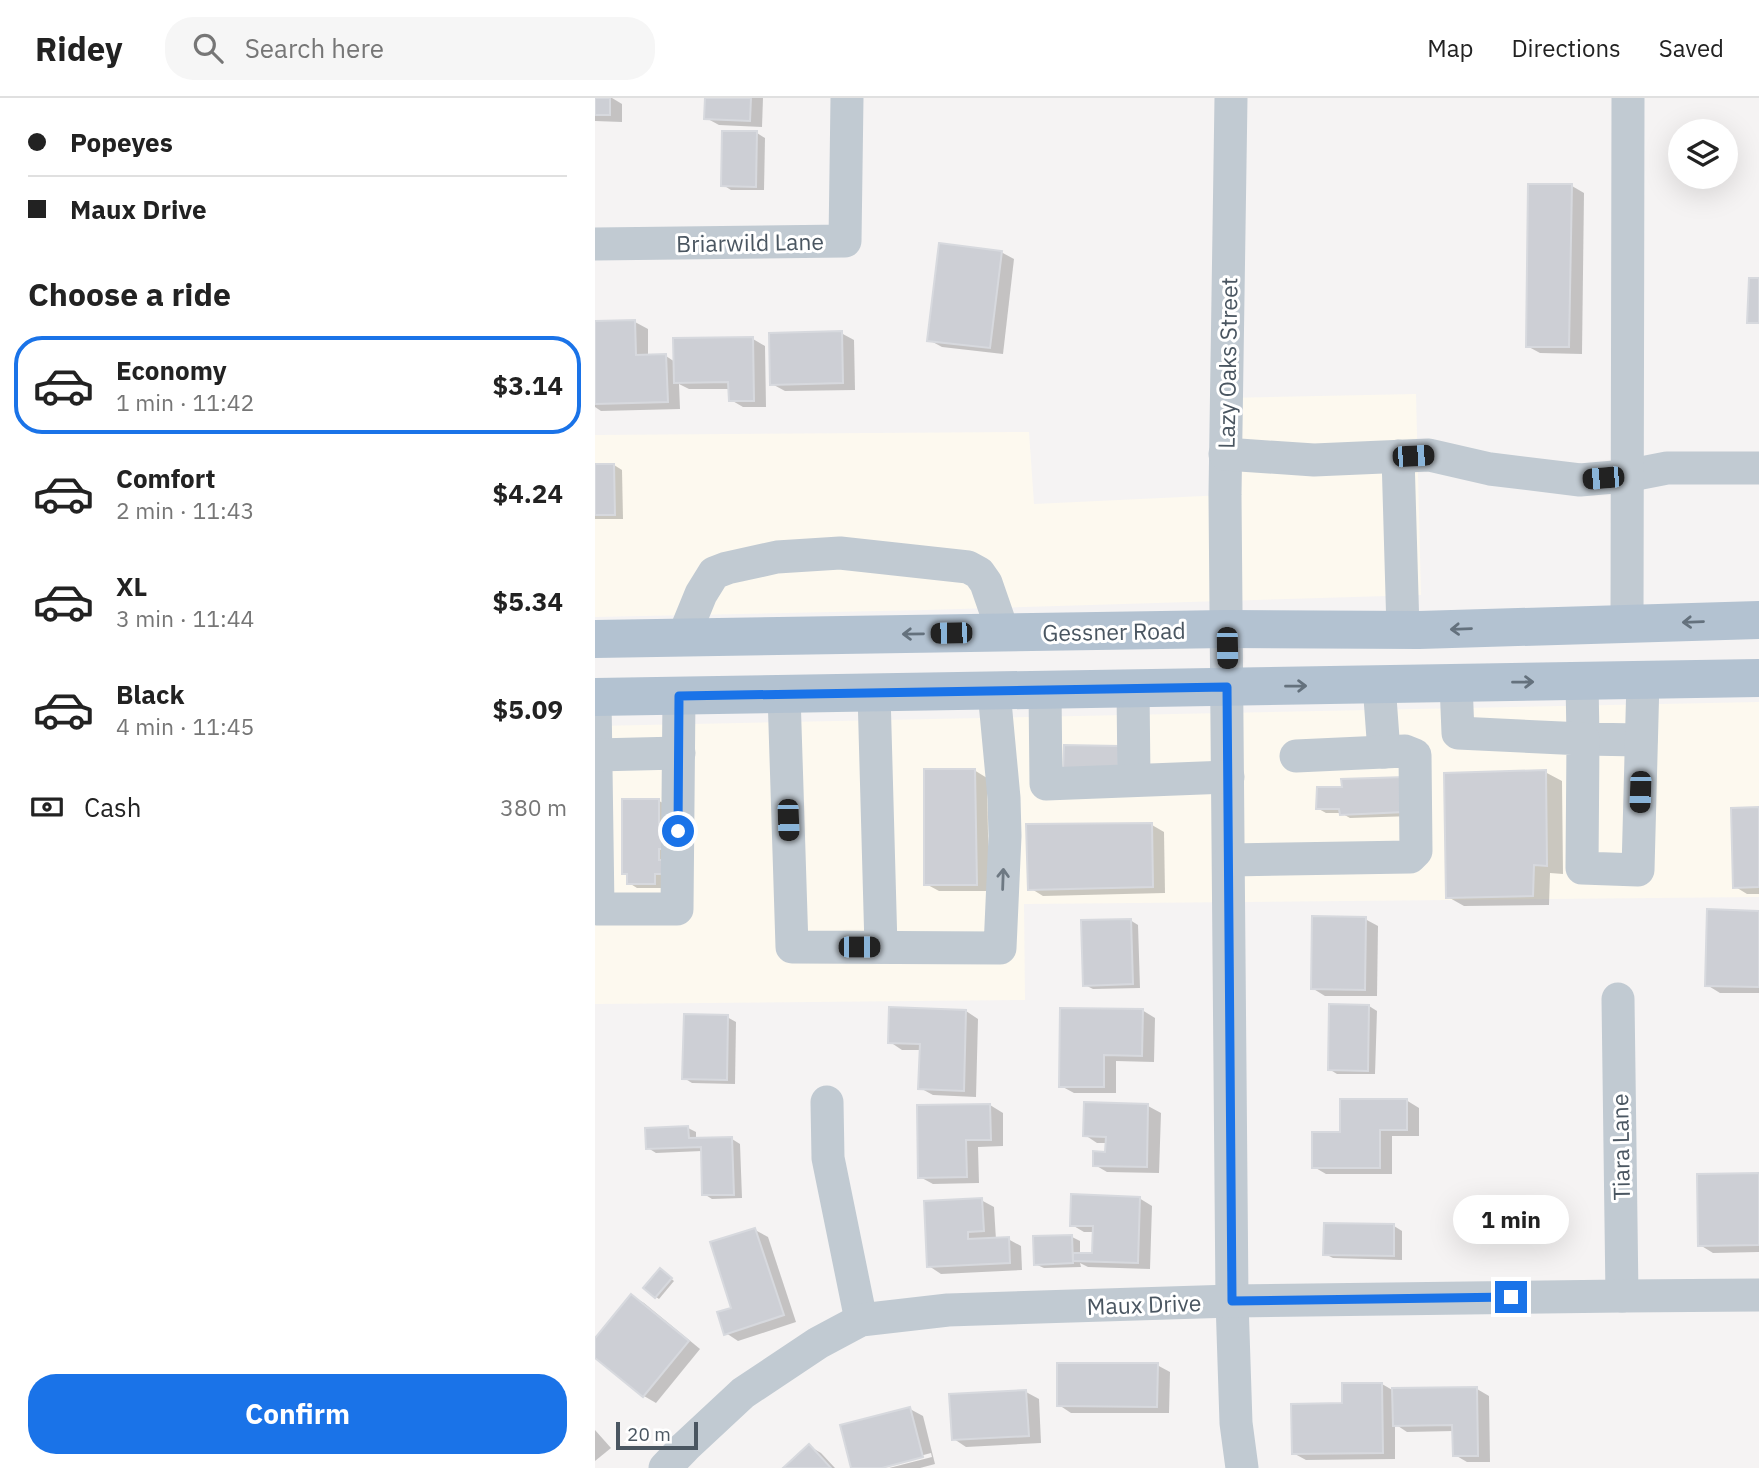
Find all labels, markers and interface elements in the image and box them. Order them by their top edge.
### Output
search box [165,17,655,80]
text: Ridey [35,27,123,70]
icon: search [189,29,227,67]
text: Search here [245,31,384,65]
text: Map [1427,32,1473,64]
text: Directions [1511,32,1621,64]
text: Saved [1659,32,1724,64]
map controls [1668,119,1738,189]
button: layers [1668,119,1738,189]
text: Popeyes [70,125,173,159]
text: Maux Drive [70,192,207,226]
street label: Briarwild Lane [676,226,824,258]
text: Choose a ride [28,273,231,315]
street label: Lazy Oaks Street [1211,277,1243,449]
text: Economy [116,353,227,387]
icon: car [32,354,95,417]
text: $3.14 [493,368,563,402]
text: 1 min · 11:42 [116,387,254,417]
car [1392,444,1435,468]
text: Comfort [116,461,215,495]
icon: car [32,462,95,525]
car [1582,466,1625,490]
text: $4.24 [493,476,563,510]
text: 2 min · 11:43 [116,495,254,525]
text: XL [116,569,147,603]
icon: car [32,570,95,633]
text: $5.34 [493,584,563,618]
text: 3 min · 11:44 [116,603,254,633]
street label: Gessner Road [1042,615,1186,647]
one-way arrow [1682,616,1705,629]
car [930,622,973,644]
one-way arrow [1449,622,1472,635]
one-way arrow [902,627,925,641]
car [1217,627,1238,669]
one-way arrow [1511,675,1534,689]
text: Black [116,677,184,711]
icon: car [32,678,95,741]
one-way arrow [1284,679,1307,693]
text: $5.09 [493,692,563,726]
text: 4 min · 11:45 [116,711,254,741]
car [1629,771,1652,813]
icon: cash [28,788,66,826]
text: Cash [84,790,141,824]
text: 380 m [500,792,567,822]
car [777,799,800,841]
route start [662,815,694,847]
one-way arrow [996,868,1009,891]
car [839,937,881,958]
street label: Tiara Lane [1604,1093,1636,1201]
callout: 1 min [1453,1196,1569,1244]
text: 1 min [1481,1204,1541,1234]
route end [1495,1281,1527,1313]
street label: Maux Drive [1086,1287,1202,1321]
button: Confirm [28,1374,567,1454]
scale bar [616,1419,698,1451]
text: 20 m [627,1422,671,1446]

